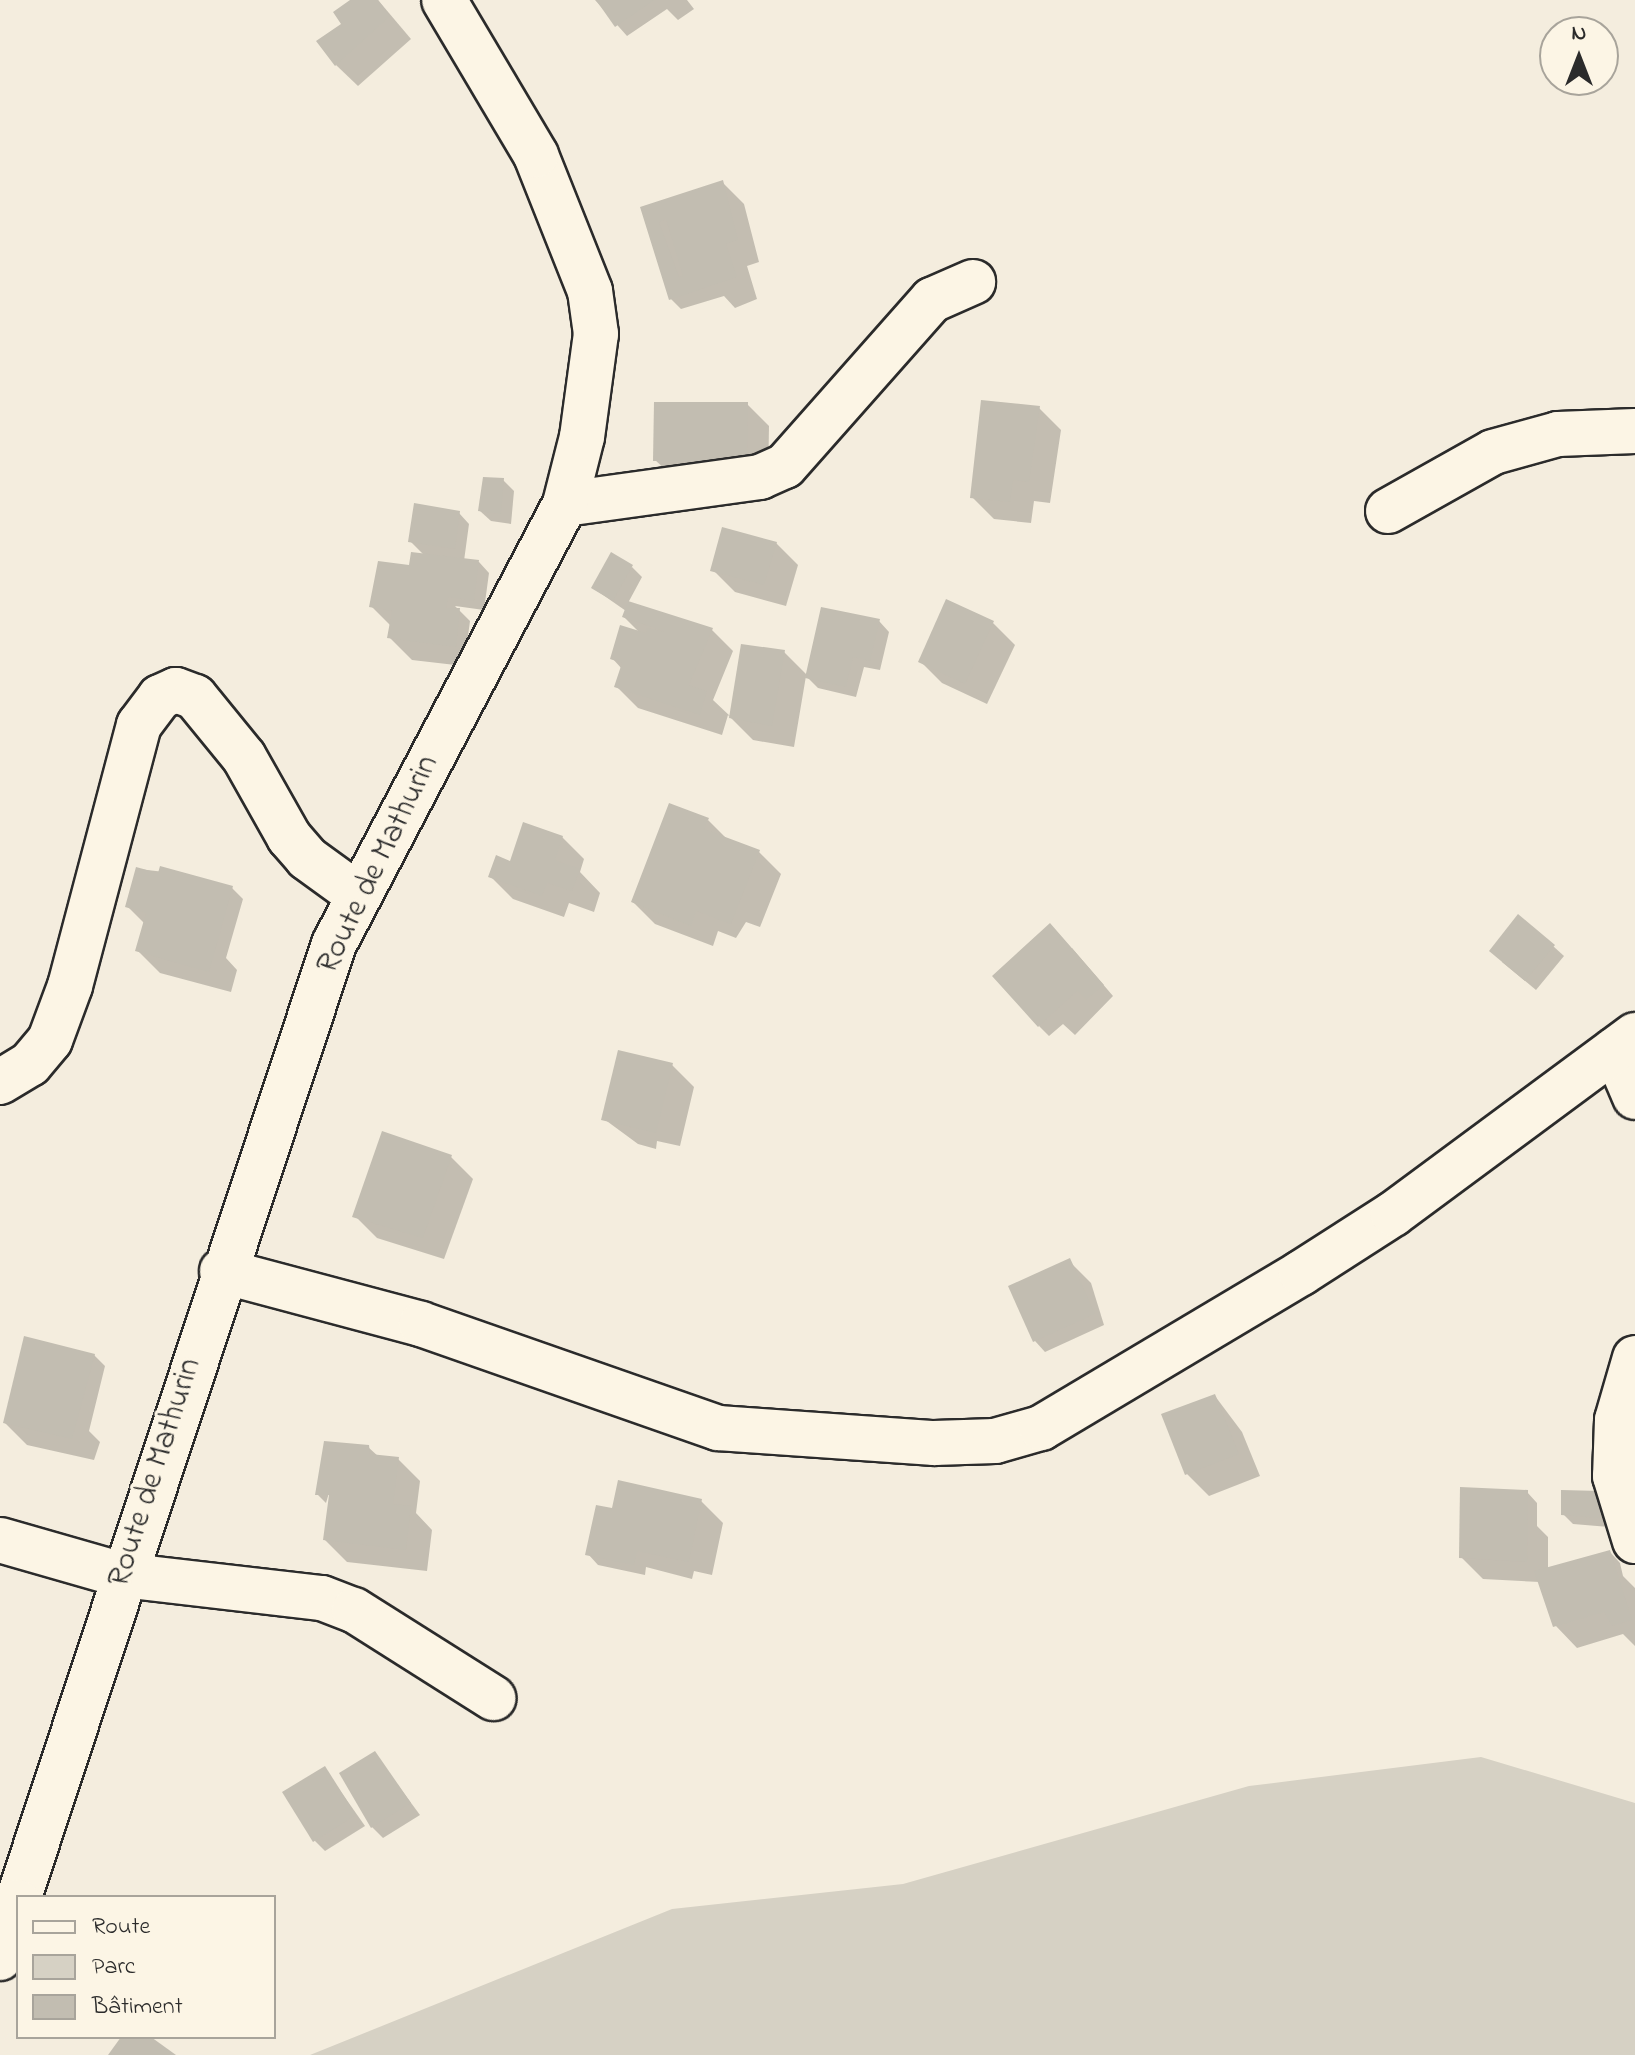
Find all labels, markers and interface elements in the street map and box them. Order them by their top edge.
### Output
north arrow [1539,16,1619,96]
text: N [1572,18,1586,50]
street label: Route de Mathurin [310,750,448,980]
street label: Route de Mathurin [101,1354,211,1592]
legend [16,1895,276,2039]
text: Route [92,1910,150,1945]
text: Parc [92,1950,136,1985]
text: Bâtiment [92,1990,183,2025]

